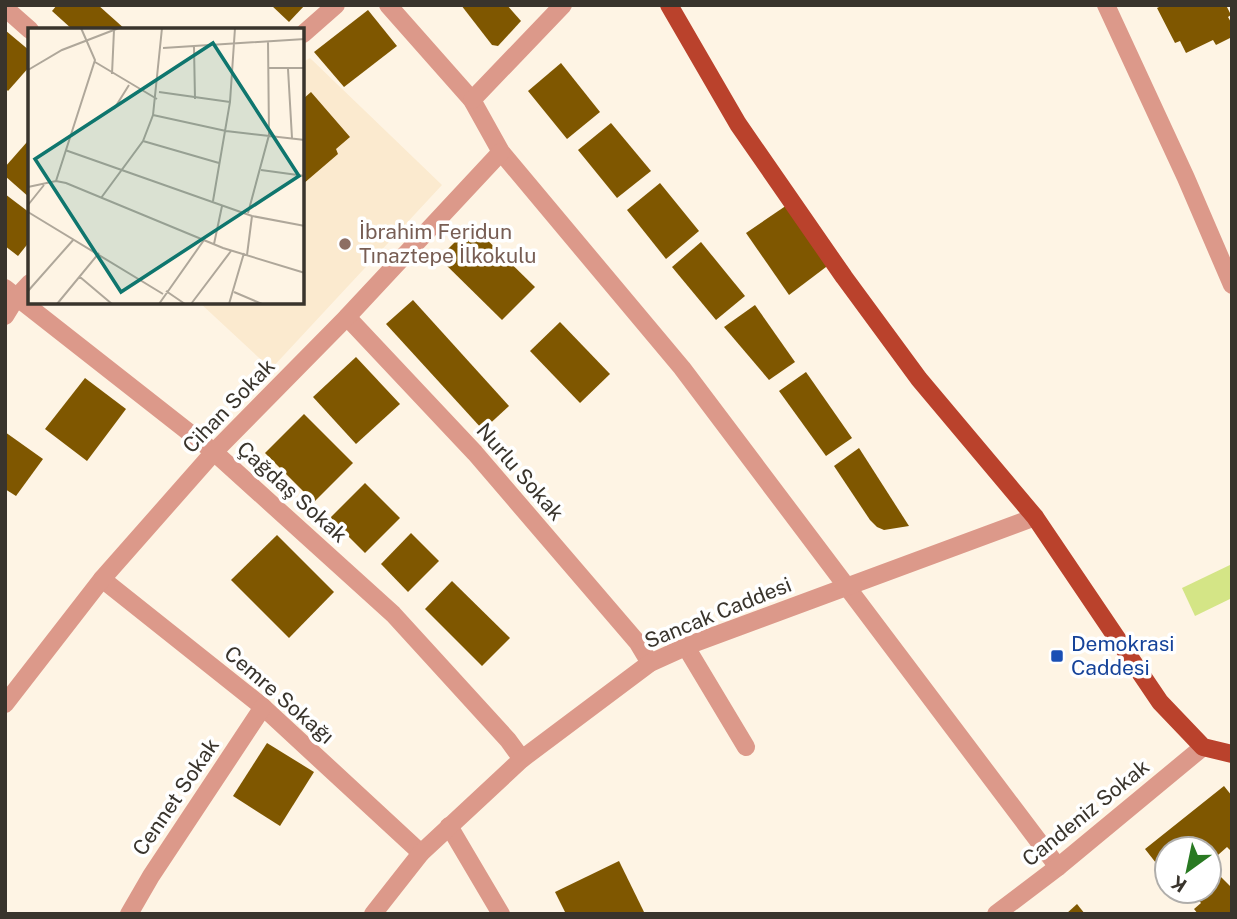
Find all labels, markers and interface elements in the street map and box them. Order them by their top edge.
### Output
inset map [28,28,304,304]
place label: İbrahim Feridun Tınaztepe İlkokulu [359,219,536,268]
marker: İbrahim Feridun Tınaztepe İlkokulu [337,236,353,252]
street label: Cihan Sokak [177,353,280,458]
street label: Nurlu Sokak [471,418,569,526]
street label: Çağdaş Sokak [232,436,353,548]
street label: Sancak Caddesi [641,572,795,653]
place label: Demokrasi Caddesi [1071,631,1174,680]
street label: Cemre Sokağı [220,640,339,749]
marker: Demokrasi Caddesi [1049,648,1065,664]
street label: Cennet Sokak [127,733,224,860]
street label: Candeniz Sokak [1017,754,1154,871]
north arrow [1153,835,1223,905]
text: K [1167,871,1190,897]

